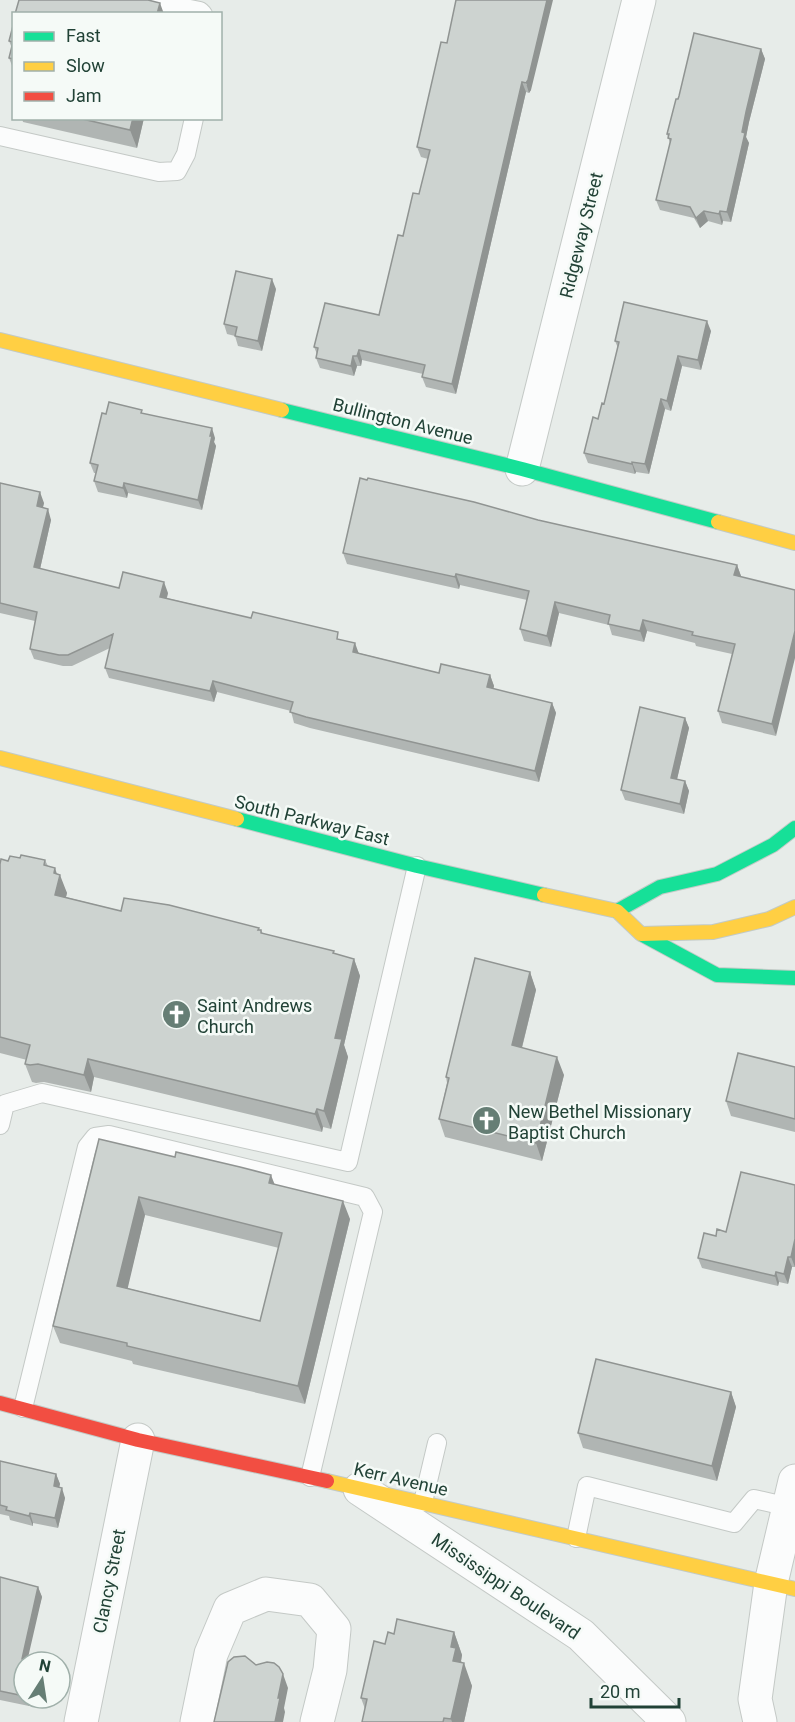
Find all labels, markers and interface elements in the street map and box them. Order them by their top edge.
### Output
legend [12,12,222,120]
text: Fast [66,25,101,46]
text: Slow [66,55,105,76]
text: Jam [66,85,102,106]
street label: Ridgeway Street [555,170,607,300]
street label: Bullington Avenue [331,393,475,449]
street label: South Parkway East [232,791,392,849]
place label: Saint Andrews Church [197,995,312,1037]
church icon: Saint Andrews Church [160,999,192,1031]
place label: New Bethel Missionary Baptist Church [508,1101,692,1143]
church icon: New Bethel Missionary Baptist Church [471,1105,503,1137]
street label: Kerr Avenue [352,1458,450,1500]
street label: Clancy Street [89,1527,129,1635]
street label: Mississippi Boulevard [428,1528,584,1644]
north arrow [12,1650,72,1710]
text: N [38,1655,53,1676]
scale bar [591,1671,680,1709]
text: 20 m [600,1681,640,1702]

